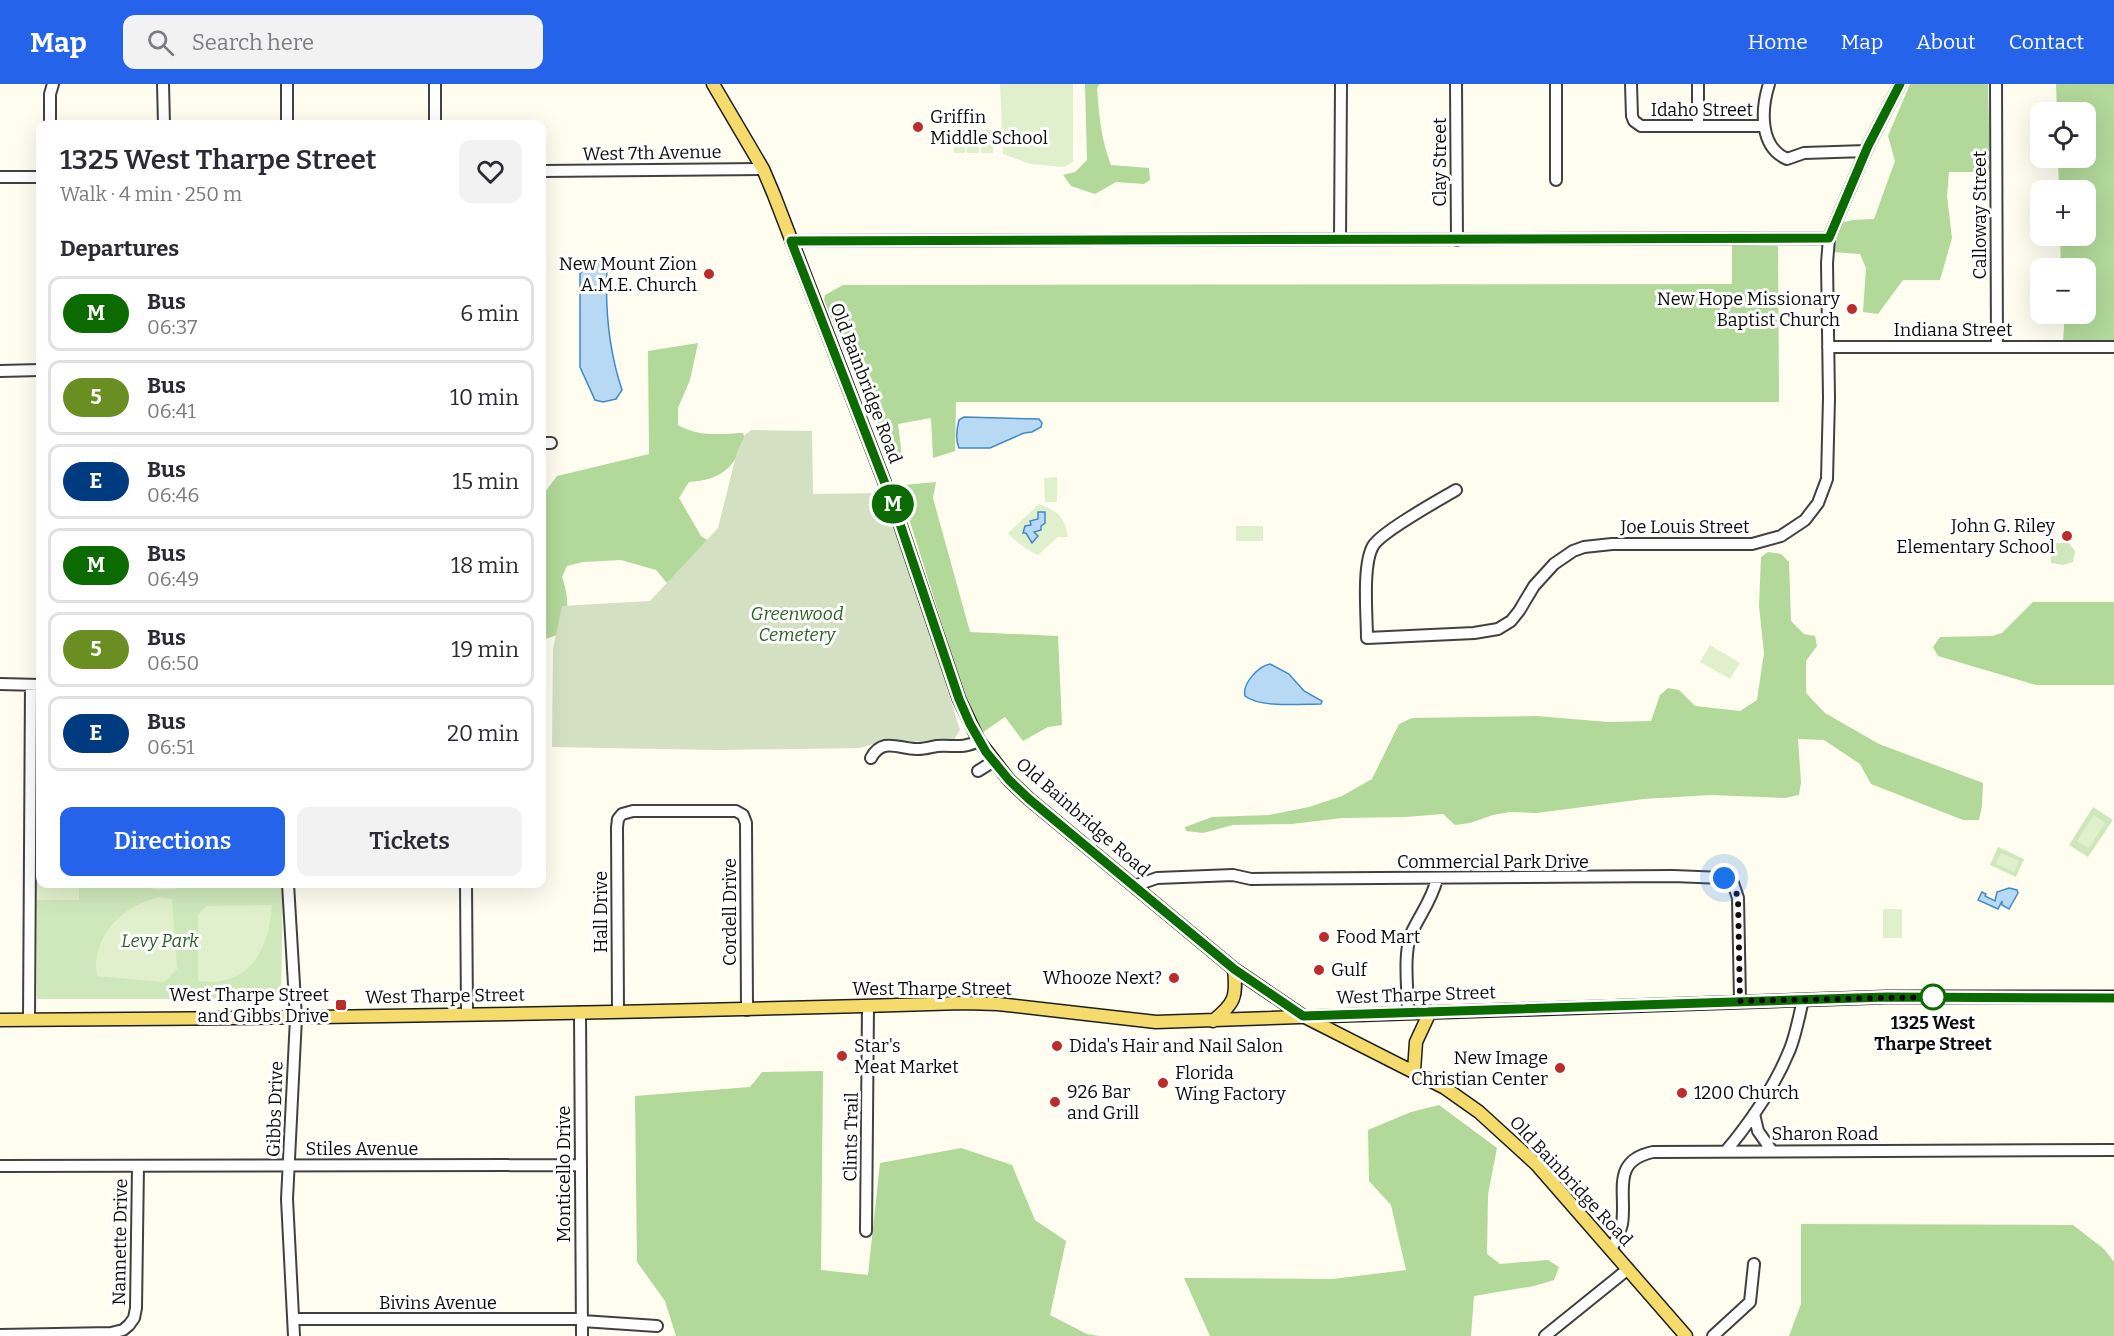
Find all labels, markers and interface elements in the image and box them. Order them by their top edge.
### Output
search box [123,15,543,69]
text: Map [30,26,87,59]
icon: search [144,26,177,59]
text: Search here [192,29,314,56]
text: Home [1748,29,1808,55]
text: Map [1841,29,1883,55]
text: About [1916,29,1976,55]
text: Contact [2009,29,2084,55]
street label: Idaho Street [1651,99,1754,121]
map controls [2030,102,2096,324]
button: locate [2030,102,2096,168]
place label: Griffin Middle School [930,106,1048,149]
street label: Clay Street [1429,117,1451,207]
marker: Griffin Middle School [911,120,925,134]
button: heart [459,140,522,203]
street label: West 7th Avenue [582,141,722,165]
text: 1325 West Tharpe Street [60,143,377,176]
street label: Calloway Street [1969,150,1991,279]
button: + [2030,180,2096,246]
text: Walk · 4 min · 250 m [60,182,242,206]
text: Departures [60,235,179,262]
place label: New Mount Zion A.M.E. Church [559,253,698,296]
button: − [2030,258,2096,324]
marker: New Mount Zion A.M.E. Church [702,267,716,281]
text: Bus [147,288,186,315]
place label: New Hope Missionary Baptist Church [1657,288,1840,331]
text: M [87,300,105,326]
text: 6 min [460,300,519,327]
street label: Old Bainbridge Road [825,300,907,467]
marker: New Hope Missionary Baptist Church [1845,302,1859,316]
text: 06:37 [147,315,197,339]
street label: Indiana Street [1893,319,2013,341]
text: Bus [147,372,186,399]
text: 5 [90,384,102,410]
text: 10 min [450,384,519,411]
text: 06:41 [147,399,196,423]
text: Bus [147,456,186,483]
text: E [90,468,102,494]
text: 15 min [452,468,519,495]
text: 06:46 [147,483,199,507]
line badge: M [874,484,912,524]
text: M [884,491,902,517]
place label: John G. Riley Elementary School [1896,515,2055,558]
street label: Joe Louis Street [1619,516,1750,538]
marker: John G. Riley Elementary School [2060,529,2074,543]
text: Bus [147,540,186,567]
text: M [87,552,105,578]
text: 18 min [451,552,519,579]
text: 06:49 [147,567,199,591]
park label: Greenwood Cemetery [750,603,844,646]
text: Bus [147,624,186,651]
text: 5 [90,636,102,662]
text: 19 min [451,636,519,663]
text: 06:50 [147,651,199,675]
text: Bus [147,708,186,735]
text: E [90,720,102,746]
text: 20 min [447,720,519,747]
text: 06:51 [147,735,194,759]
street label: Old Bainbridge Road [1012,753,1155,881]
button: Directions [60,807,285,876]
button: Tickets [297,807,522,876]
street label: Commercial Park Drive [1397,851,1589,873]
street label: Cordell Drive [719,858,741,966]
your location [1709,863,1739,893]
street label: Hall Drive [590,871,612,953]
place label: Food Mart [1336,926,1421,948]
park label: Levy Park [121,930,199,952]
marker: Food Mart [1317,930,1331,944]
place label: Gulf [1331,959,1368,981]
marker: Gulf [1312,963,1326,977]
place label: Whooze Next? [1043,967,1162,989]
marker: Whooze Next? [1167,971,1181,985]
street label: West Tharpe Street [852,978,1012,1000]
street label: West Tharpe Street [1336,981,1497,1009]
place label: West Tharpe Street and Gibbs Drive [169,984,329,1027]
street label: West Tharpe Street [365,984,526,1008]
marker: 1325 West Tharpe Street [1920,984,1946,1010]
marker: West Tharpe Street and Gibbs Drive [334,998,348,1012]
place label: 1325 West Tharpe Street [1874,1012,1992,1055]
place label: Star's Meat Market [854,1035,959,1078]
place label: Dida's Hair and Nail Salon [1069,1035,1284,1057]
marker: Dida's Hair and Nail Salon [1050,1039,1064,1053]
place label: New Image Christian Center [1411,1047,1548,1090]
marker: Star's Meat Market [835,1049,849,1063]
street label: Gibbs Drive [262,1061,288,1157]
marker: New Image Christian Center [1553,1061,1567,1075]
place label: Florida Wing Factory [1175,1062,1286,1105]
marker: Florida Wing Factory [1156,1076,1170,1090]
place label: 926 Bar and Grill [1067,1081,1139,1124]
place label: 1200 Church [1694,1082,1799,1104]
marker: 1200 Church [1675,1086,1689,1100]
street label: Clints Trail [839,1092,863,1182]
marker: 926 Bar and Grill [1048,1095,1062,1109]
street label: Monticello Drive [553,1106,575,1242]
street label: Old Bainbridge Road [1505,1111,1637,1251]
street label: Sharon Road [1771,1123,1879,1145]
street label: Stiles Avenue [306,1138,418,1160]
street label: Nannette Drive [108,1178,132,1306]
street label: Bivins Avenue [379,1292,497,1314]

